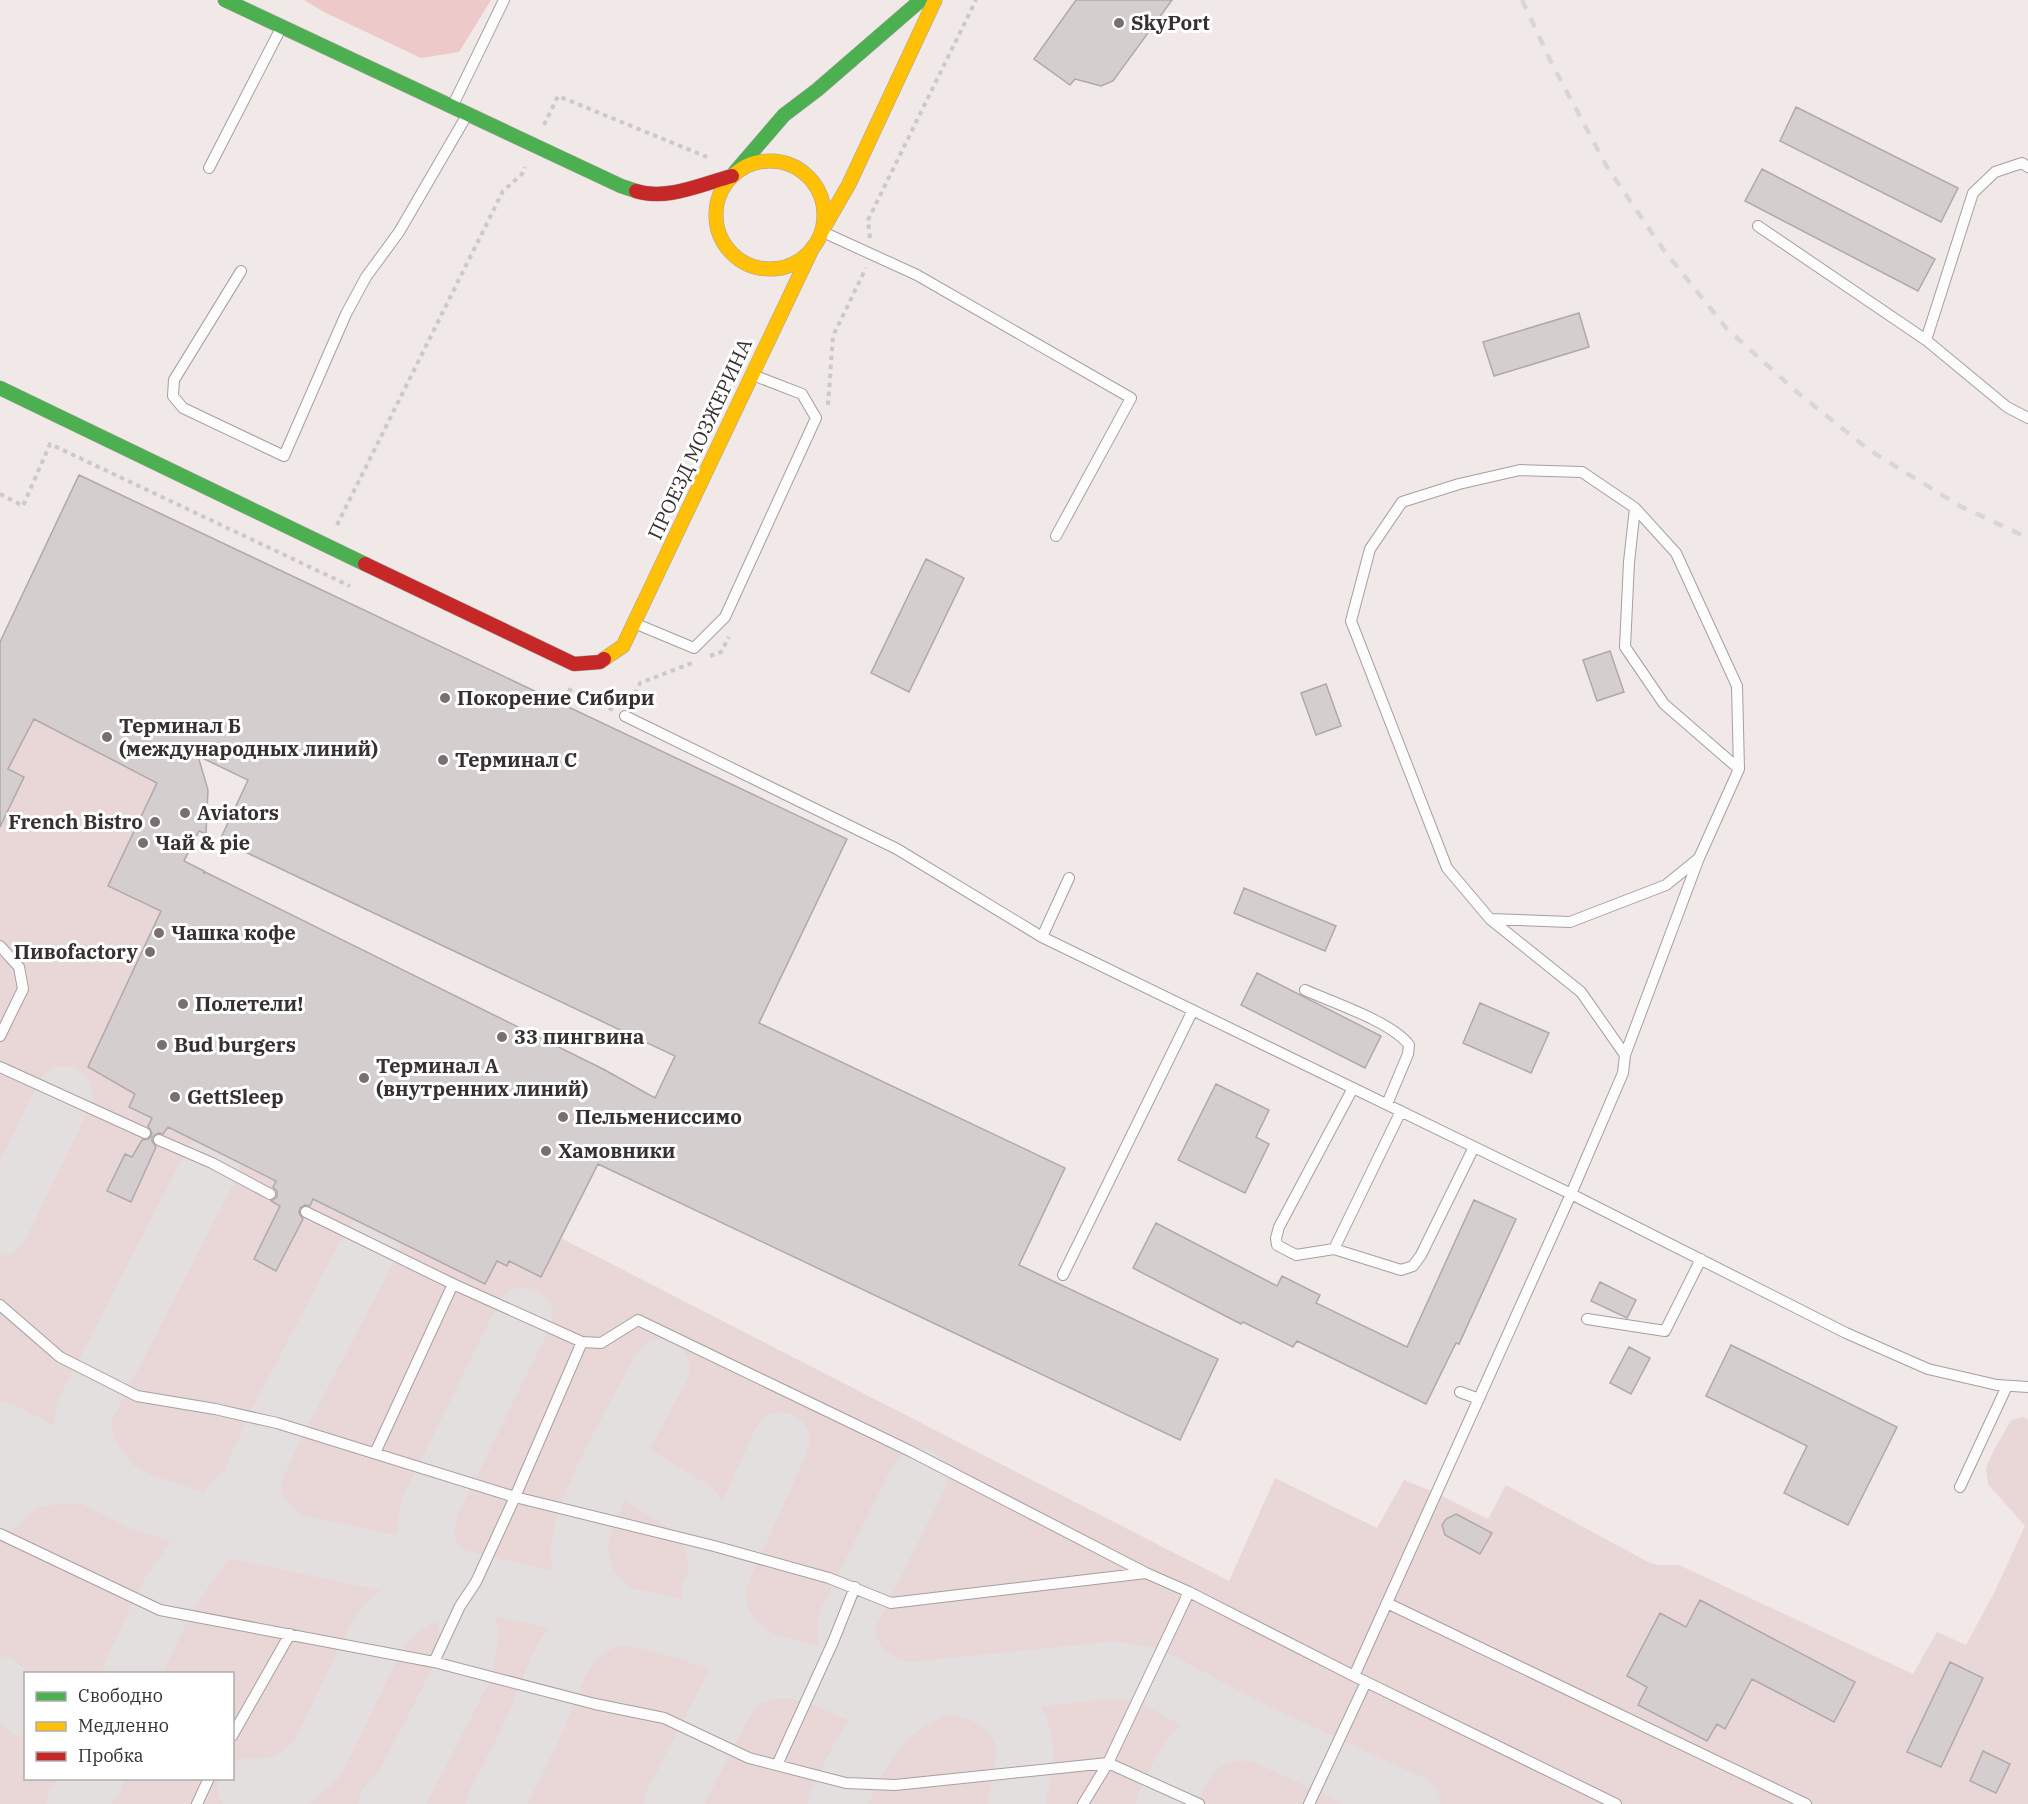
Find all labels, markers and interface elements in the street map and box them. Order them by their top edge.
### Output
place label: SkyPort [1131,9,1210,36]
marker: SkyPort [1112,16,1126,30]
street label: ПРОЕЗД МОЗЖЕРИНА [641,333,758,544]
place label: Покорение Сибири [457,684,655,711]
marker: Покорение Сибири [438,691,452,705]
place label: Терминал Б (международных линий) [119,712,378,762]
marker: Терминал Б (международных линий) [100,730,114,744]
place label: Терминал С [455,746,577,773]
marker: Терминал С [436,753,450,767]
place label: Aviators [197,799,279,826]
marker: Aviators [178,806,192,820]
place label: French Bistro [8,808,143,835]
marker: French Bistro [148,815,162,829]
place label: Чай & pie [155,829,250,856]
marker: Чай & pie [136,836,150,850]
place label: Чашка кофе [171,919,296,946]
marker: Чашка кофе [152,926,166,940]
place label: Пивоfactory [14,938,139,965]
marker: Пивоfactory [143,945,157,959]
place label: Полетели! [195,990,303,1017]
marker: Полетели! [176,997,190,1011]
place label: 33 пингвина [514,1023,644,1050]
marker: 33 пингвина [495,1030,509,1044]
place label: Bud burgers [174,1031,296,1058]
marker: Bud burgers [155,1038,169,1052]
place label: Терминал А (внутренних линий) [376,1052,588,1102]
marker: Терминал А (внутренних линий) [357,1071,371,1085]
place label: GettSleep [187,1083,284,1110]
marker: GettSleep [168,1090,182,1104]
place label: Пельмениссимо [575,1103,742,1130]
marker: Пельмениссимо [556,1110,570,1124]
place label: Хамовники [558,1137,675,1164]
marker: Хамовники [539,1144,553,1158]
legend [24,1672,234,1780]
text: Свободно [78,1684,163,1707]
text: Медленно [78,1714,169,1737]
text: Пробка [78,1744,144,1767]

